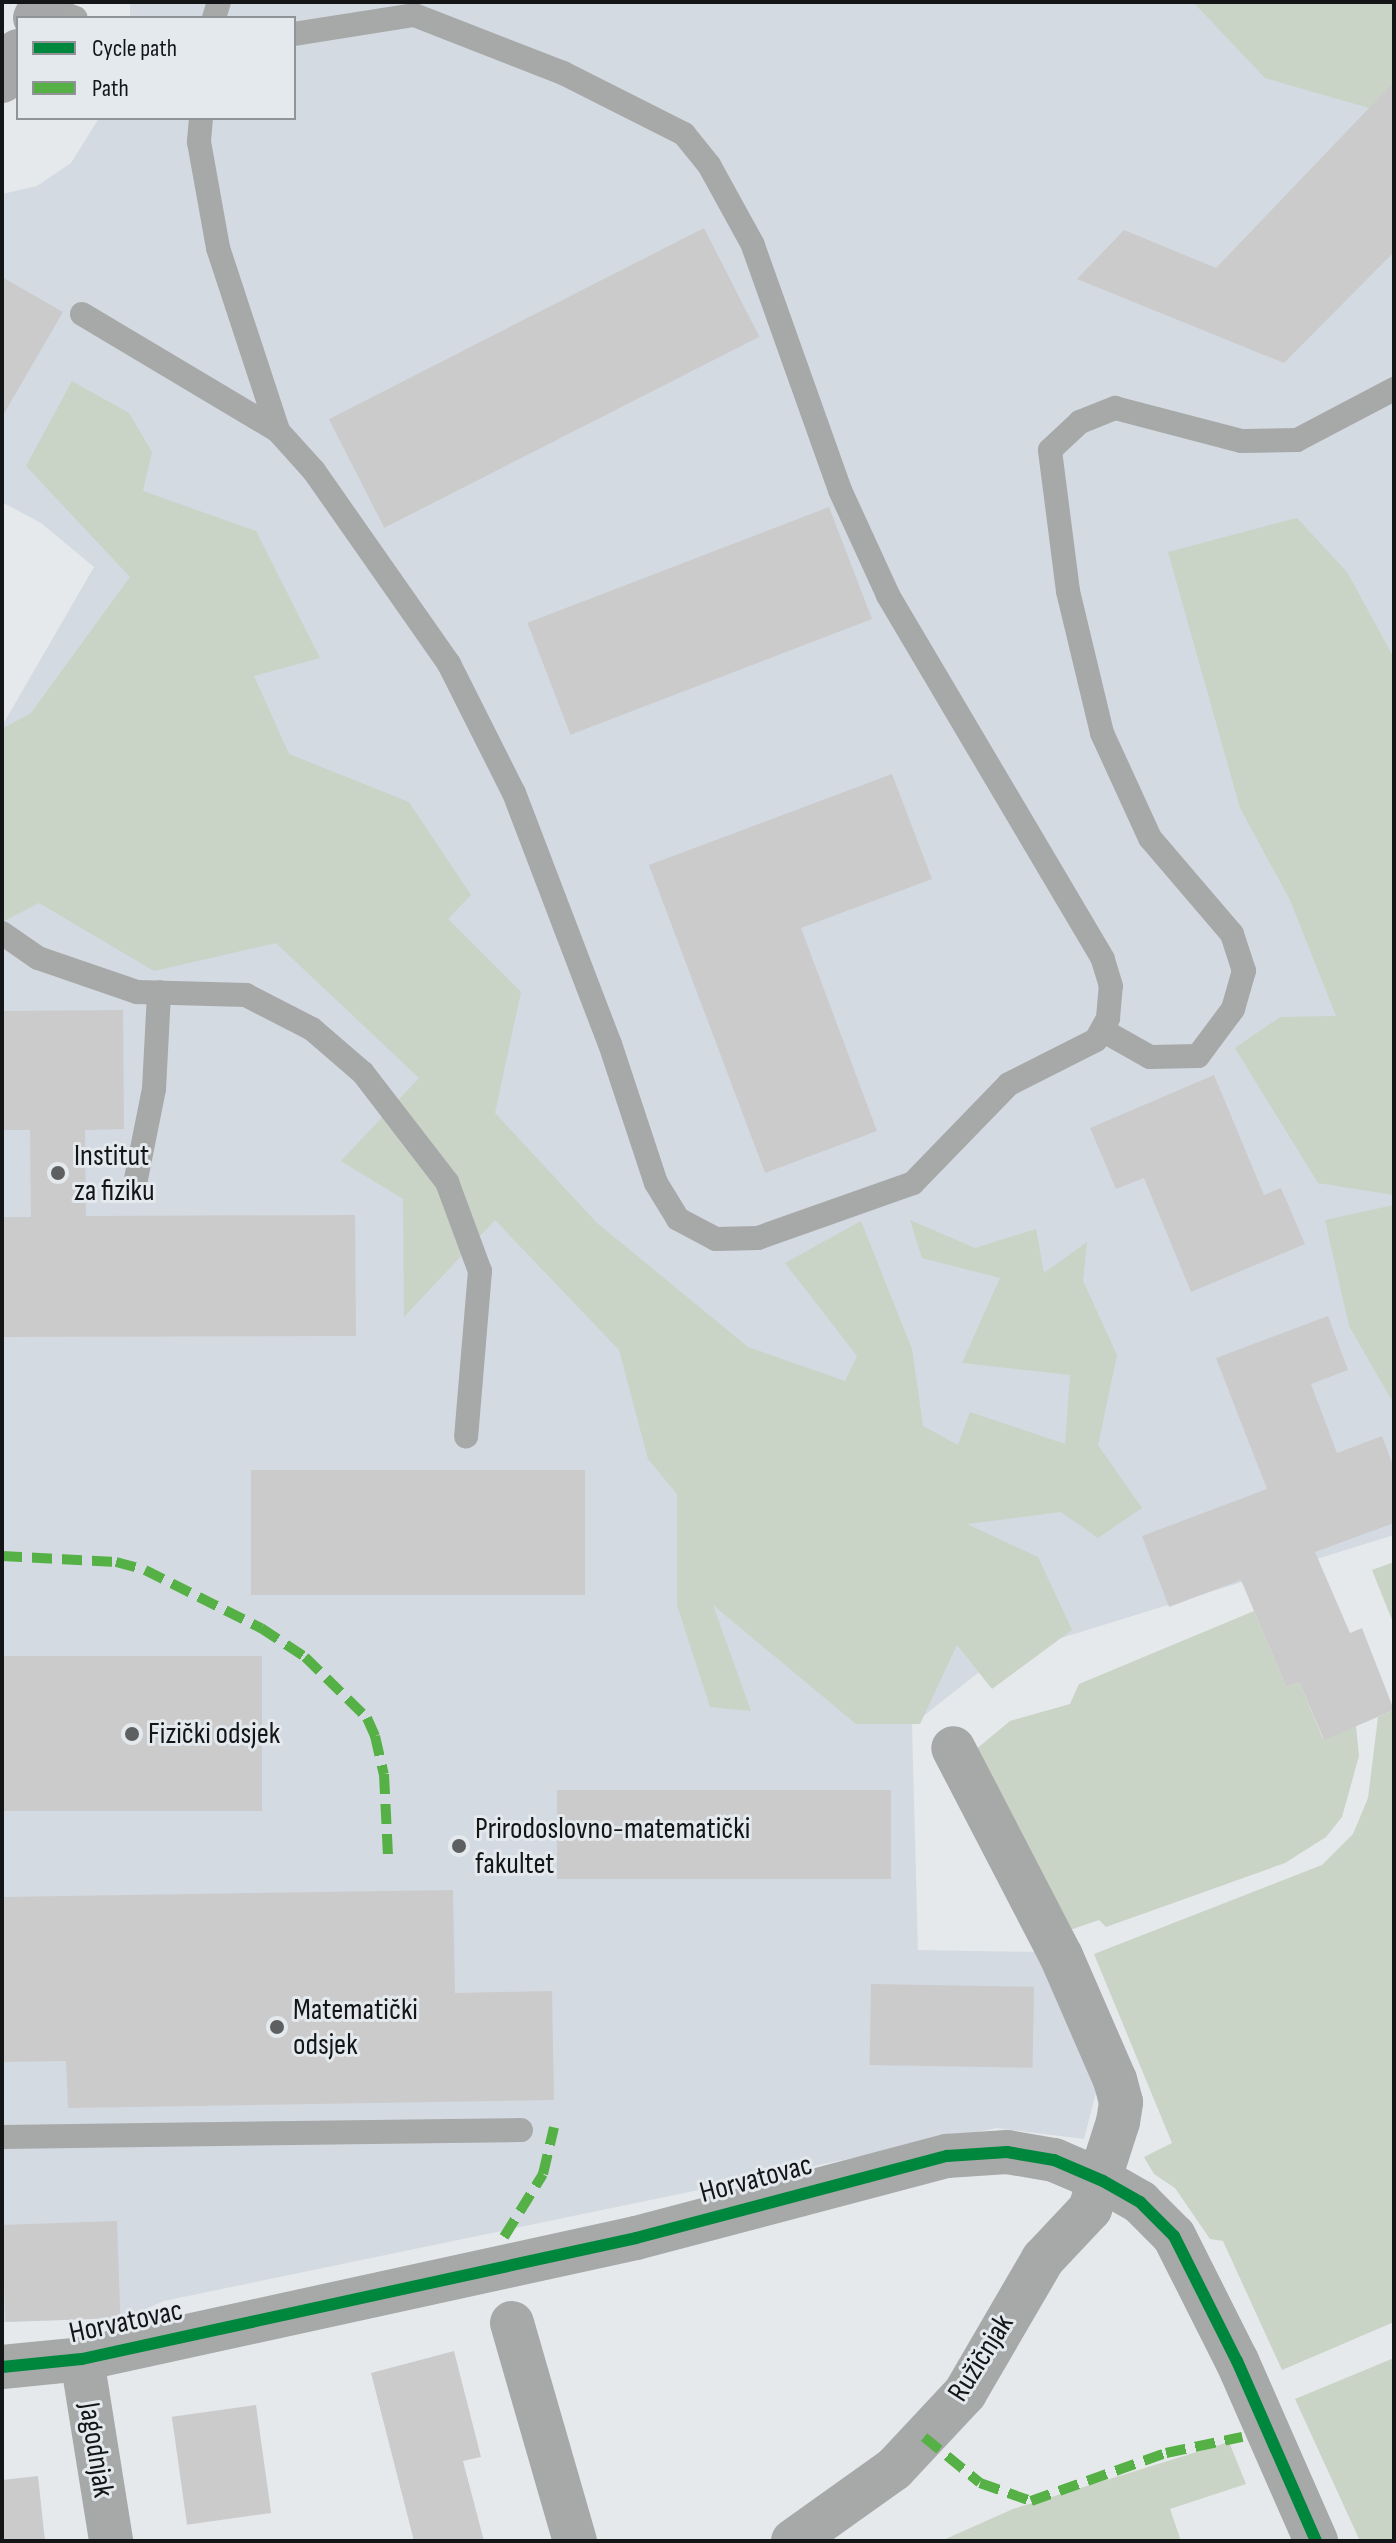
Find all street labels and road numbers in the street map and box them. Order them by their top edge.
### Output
street label: Horvatovac [696,2147,816,2211]
street label: Horvatovac [66,2292,186,2352]
street label: Ružičnjak [940,2308,1022,2408]
street label: Jagodnjak [71,2400,121,2500]

